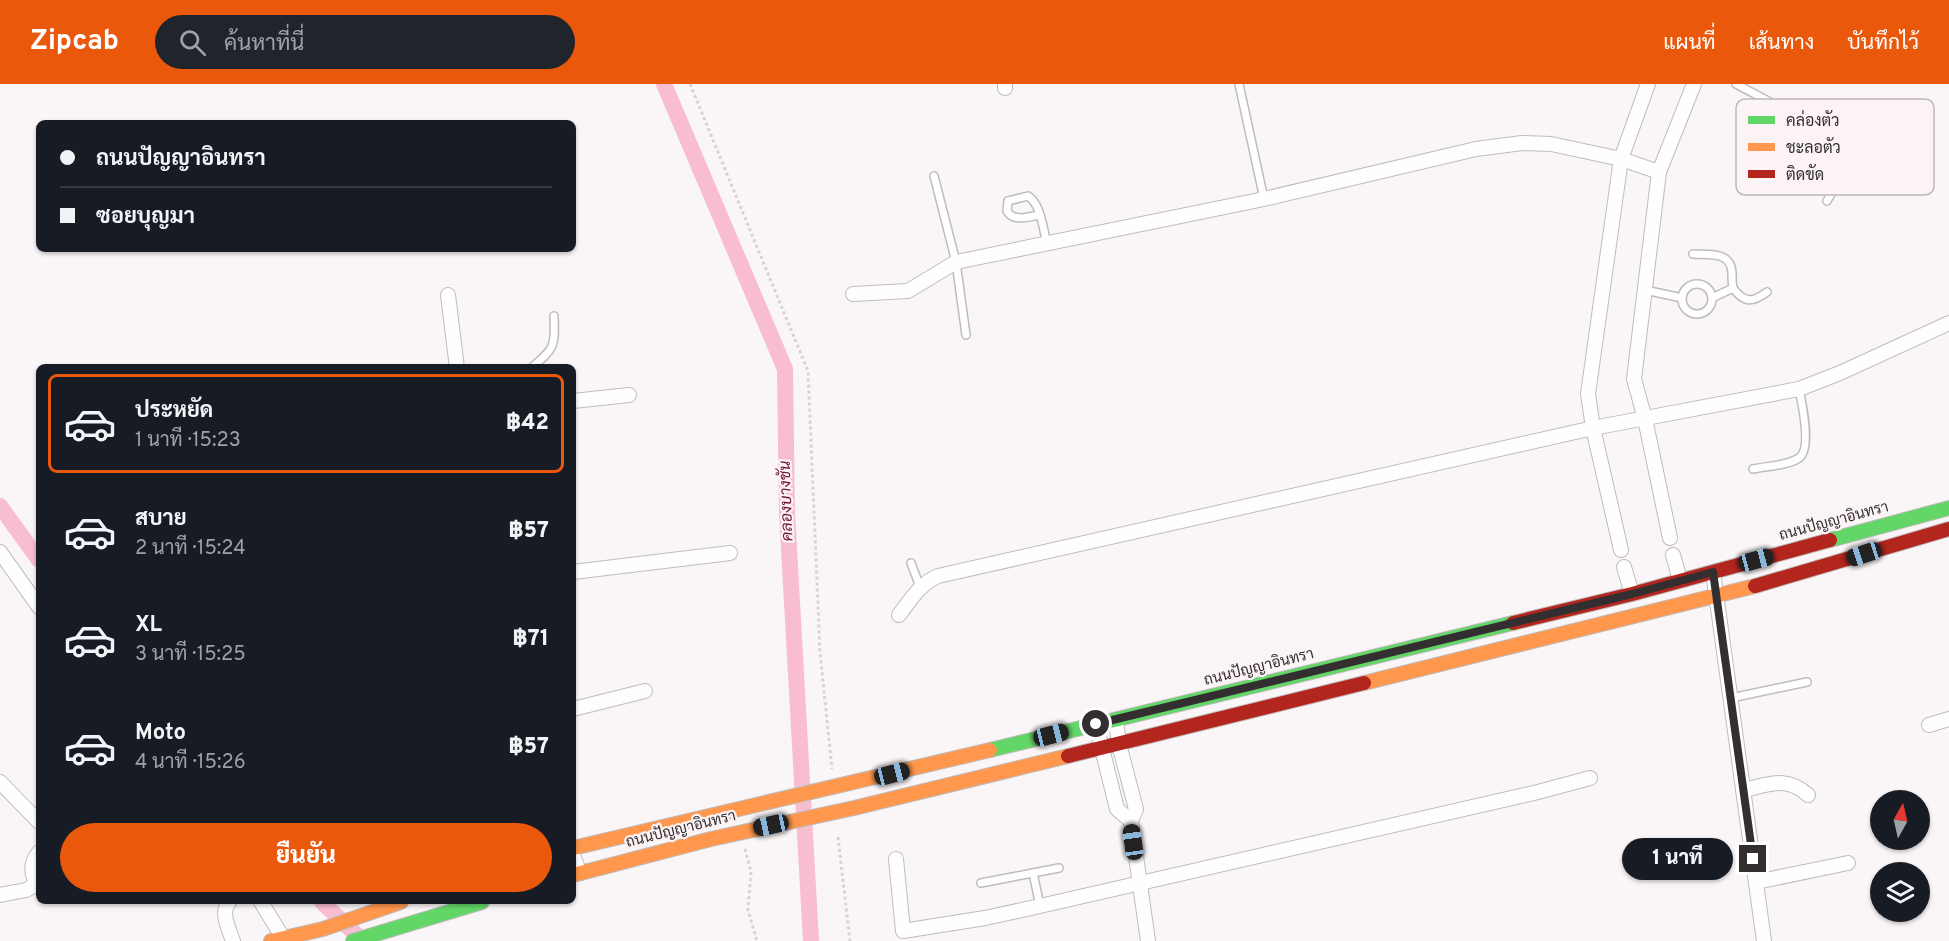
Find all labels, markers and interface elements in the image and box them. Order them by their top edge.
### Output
search box [155,15,575,69]
text: Zipcab [30,24,119,60]
icon: search [176,26,209,59]
text: แผนที่ [1663,30,1716,57]
text: เส้นทาง [1749,30,1814,57]
text: บันทึกไว้ [1847,30,1919,57]
text: ค้นหาที่นี่ [224,31,304,58]
legend [1736,99,1934,195]
text: คล่องตัว [1786,110,1840,132]
text: ชะลอตัว [1786,137,1841,159]
text: ถนนปัญญาอินทรา [96,146,266,173]
text: ติดขัด [1786,164,1824,186]
text: ซอยบุญมา [96,204,195,231]
icon: car [63,397,117,451]
text: ประหยัด [135,398,213,425]
text: ฿42 [506,410,549,437]
text: 1 นาที · 15:23 [135,428,241,454]
water label: คลองบางชัน [774,460,798,542]
street label: ถนนปัญญาอินทรา [1777,497,1891,546]
icon: car [63,505,117,559]
text: สบาย [135,506,187,533]
text: ฿57 [508,518,549,545]
text: 2 นาที · 15:24 [135,536,246,562]
car [1844,540,1884,568]
car [1736,547,1776,573]
text: XL [135,612,162,639]
icon: car [63,613,117,667]
text: ฿71 [512,626,549,653]
text: 3 นาที · 15:25 [135,642,246,668]
street label: ถนนปัญญาอินทรา [1202,644,1316,691]
route start [1082,710,1109,737]
text: Moto [135,720,186,747]
icon: car [63,721,117,775]
car [1031,722,1071,748]
text: ฿57 [508,734,549,761]
text: 4 นาที · 15:26 [135,750,246,776]
car [872,761,912,787]
north arrow [1870,790,1930,850]
map controls [1870,790,1930,922]
street label: ถนนปัญญาอินทรา [624,806,738,853]
car [752,812,790,838]
button: ยืนยัน [60,823,552,892]
car [1122,823,1144,861]
callout: 1 นาที [1621,838,1732,880]
route end [1739,845,1766,872]
text: 1 นาที [1652,846,1703,872]
button: layers [1870,862,1930,922]

